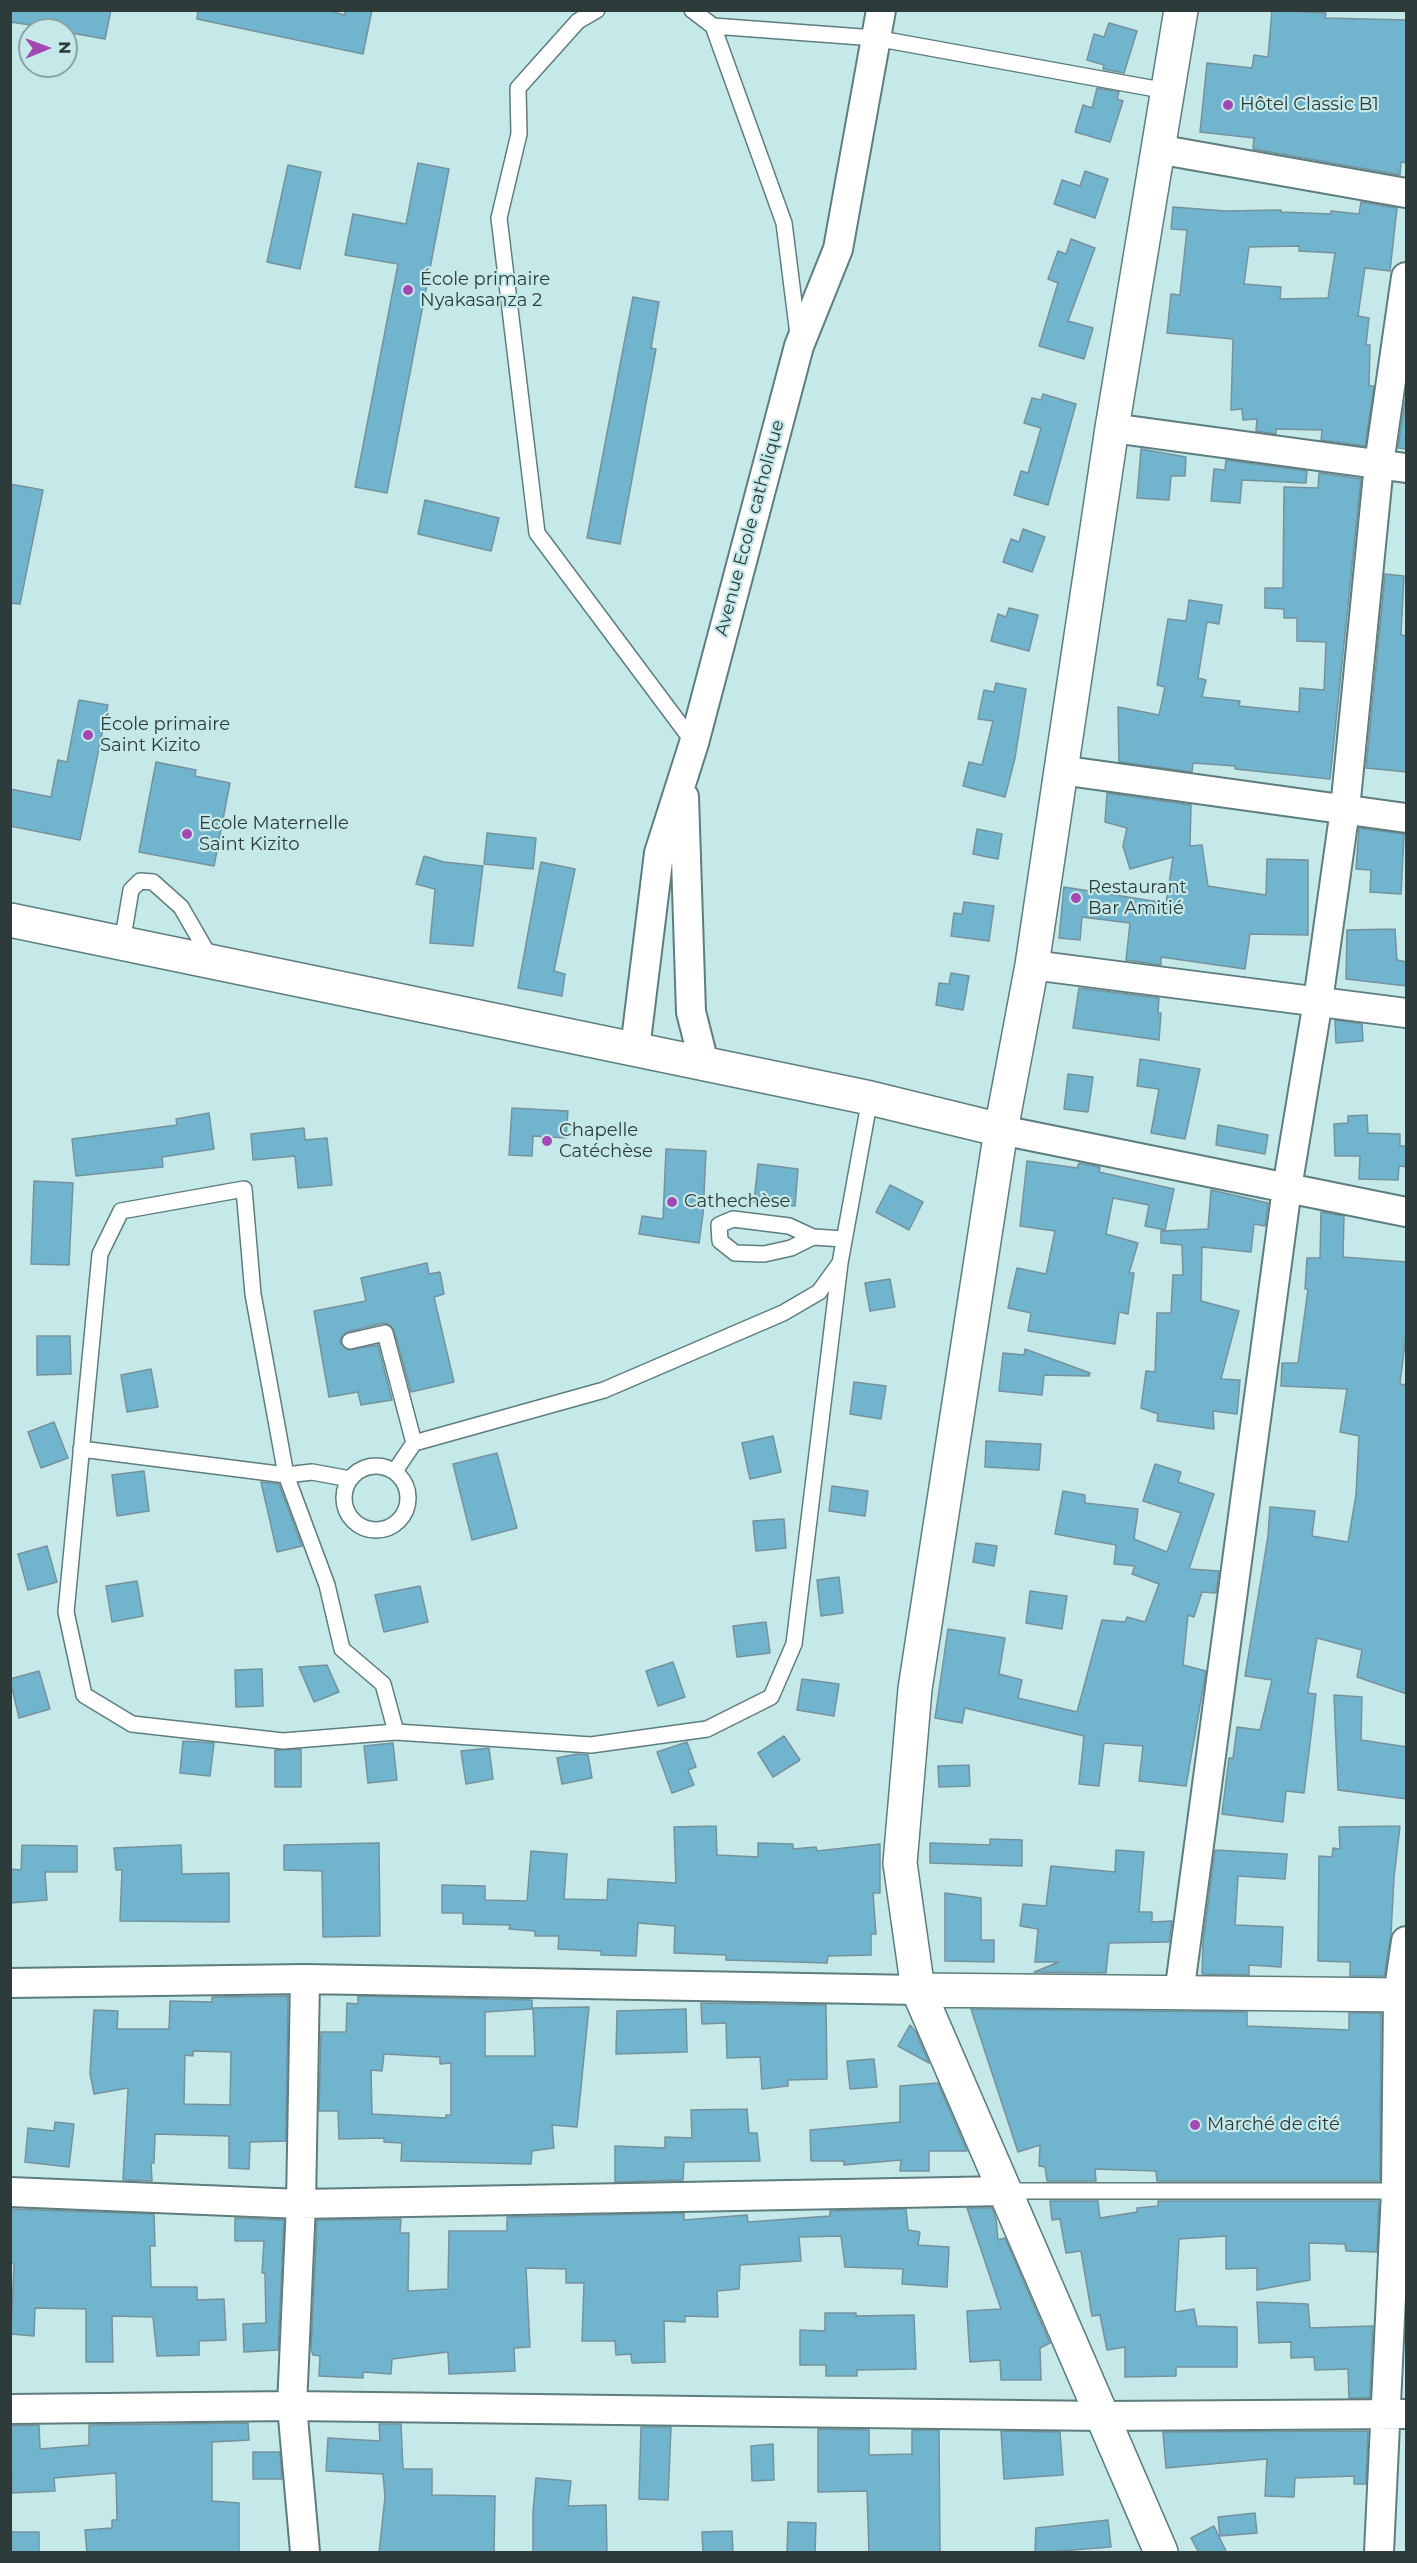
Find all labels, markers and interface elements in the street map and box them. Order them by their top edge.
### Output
north arrow [18,18,78,78]
text: N [55,41,74,54]
place label: Hôtel Classic B1 [1240,94,1379,116]
marker: Hôtel Classic B1 [1221,98,1235,112]
place label: École primaire Nyakasanza 2 [420,269,550,312]
marker: École primaire Nyakasanza 2 [401,283,415,297]
street label: Avenue Ecole catholique [711,418,789,638]
place label: École primaire Saint Kizito [100,714,230,756]
marker: École primaire Saint Kizito [81,728,95,742]
place label: Ecole Maternelle Saint Kizito [199,813,349,856]
marker: Ecole Maternelle Saint Kizito [180,827,194,841]
place label: Restaurant Bar Amitié [1088,877,1187,920]
marker: Restaurant Bar Amitié [1069,891,1083,905]
place label: Chapelle Catéchèse [559,1120,653,1162]
marker: Chapelle Catéchèse [540,1134,554,1148]
place label: Cathechèse [684,1191,790,1213]
marker: Cathechèse [665,1195,679,1209]
place label: Marché de cité [1207,2114,1340,2136]
marker: Marché de cité [1188,2118,1202,2132]

